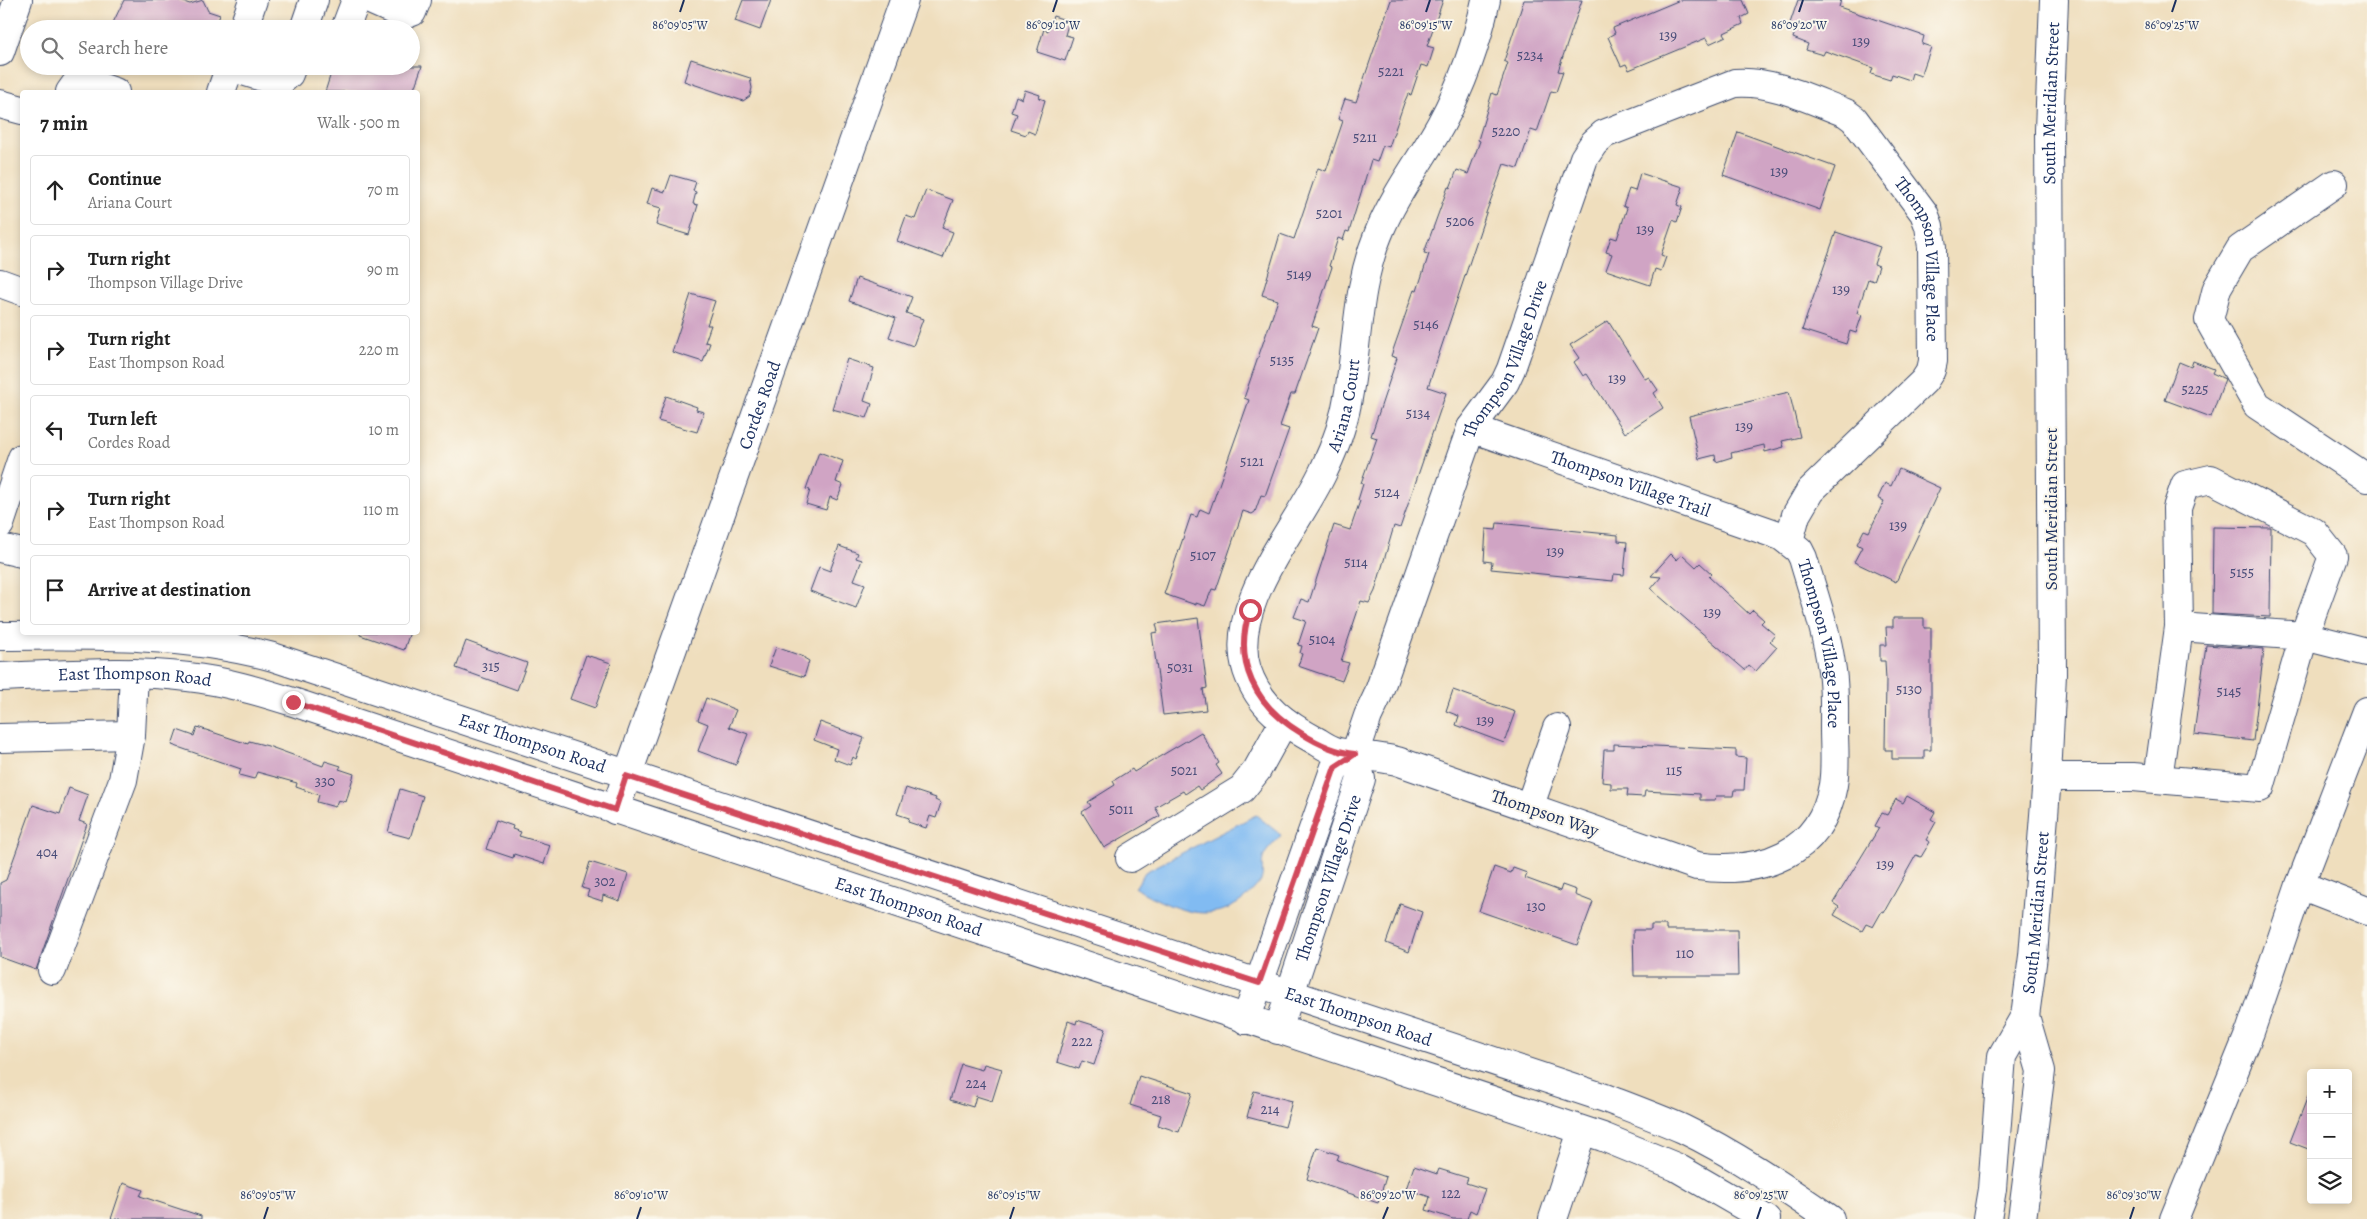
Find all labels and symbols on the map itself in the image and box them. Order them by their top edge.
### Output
text: 86°09'05"W [652,17,708,33]
text: 86°09'10"W [1026,17,1081,33]
text: 86°09'15"W [1400,17,1453,33]
text: 86°09'20"W [1771,17,1828,33]
text: 86°09'25"W [2145,17,2200,33]
street label: South Meridian Street [2037,21,2065,185]
house number: 139 [1659,25,1677,45]
house number: 139 [1852,31,1870,51]
house number: 5234 [1517,45,1544,65]
house number: 5221 [1378,61,1404,81]
house number: 5220 [1492,121,1520,141]
house number: 5211 [1353,127,1377,147]
house number: 139 [1770,161,1788,181]
street label: Thompson Village Place [1889,172,1945,342]
house number: 5201 [1316,203,1342,223]
house number: 5206 [1446,211,1474,231]
house number: 139 [1636,219,1654,239]
house number: 5149 [1286,264,1312,284]
street label: Thompson Village Drive [1457,277,1553,441]
house number: 139 [1832,279,1850,299]
house number: 5146 [1413,314,1439,334]
house number: 5135 [1270,350,1294,370]
street label: Cordes Road [733,357,786,453]
street label: Ariana Court [1321,357,1366,456]
house number: 139 [1608,368,1626,388]
house number: 5225 [2181,379,2209,399]
house number: 5134 [1406,403,1431,423]
house number: 139 [1735,416,1753,436]
street label: South Meridian Street [2039,428,2063,590]
street label: Thompson Village Trail [1547,445,1714,523]
house number: 5121 [1240,451,1264,471]
house number: 5124 [1374,482,1400,502]
house number: 139 [1889,515,1907,535]
house number: 139 [1546,541,1564,561]
house number: 5107 [1190,545,1217,565]
house number: 5114 [1344,552,1368,572]
street label: Thompson Village Place [1792,556,1846,728]
house number: 5155 [2230,562,2254,582]
route start [1239,599,1262,622]
house number: 139 [1703,602,1721,622]
house number: 5104 [1309,629,1335,649]
house number: 315 [482,656,500,676]
house number: 5031 [1167,657,1193,677]
street label: East Thompson Road [57,661,214,692]
house number: 5130 [1896,679,1922,699]
house number: 5145 [2217,681,2241,701]
route end [282,691,305,714]
street label: East Thompson Road [456,707,610,779]
house number: 139 [1476,710,1494,730]
house number: 5021 [1171,760,1197,780]
house number: 115 [1666,760,1682,780]
house number: 330 [315,771,335,791]
street label: Thompson Way [1488,783,1603,843]
street label: Thompson Village Drive [1289,791,1367,965]
house number: 5011 [1109,799,1133,819]
street label: South Meridian Street [2016,830,2055,995]
house number: 404 [36,842,58,862]
house number: 139 [1876,854,1894,874]
house number: 302 [594,871,616,891]
street label: East Thompson Road [832,871,986,942]
house number: 130 [1526,896,1546,916]
house number: 110 [1676,943,1694,963]
street label: East Thompson Road [1282,981,1435,1052]
house number: 222 [1071,1031,1093,1051]
house number: 224 [965,1073,987,1093]
house number: 218 [1151,1089,1171,1109]
house number: 214 [1260,1099,1280,1119]
house number: 122 [1441,1183,1461,1203]
text: 86°09'05"W [240,1187,296,1203]
text: 86°09'10"W [614,1187,669,1203]
text: 86°09'15"W [988,1187,1041,1203]
text: 86°09'20"W [1360,1187,1417,1203]
text: 86°09'25"W [1734,1187,1789,1203]
text: 86°09'30"W [2106,1187,2162,1203]

